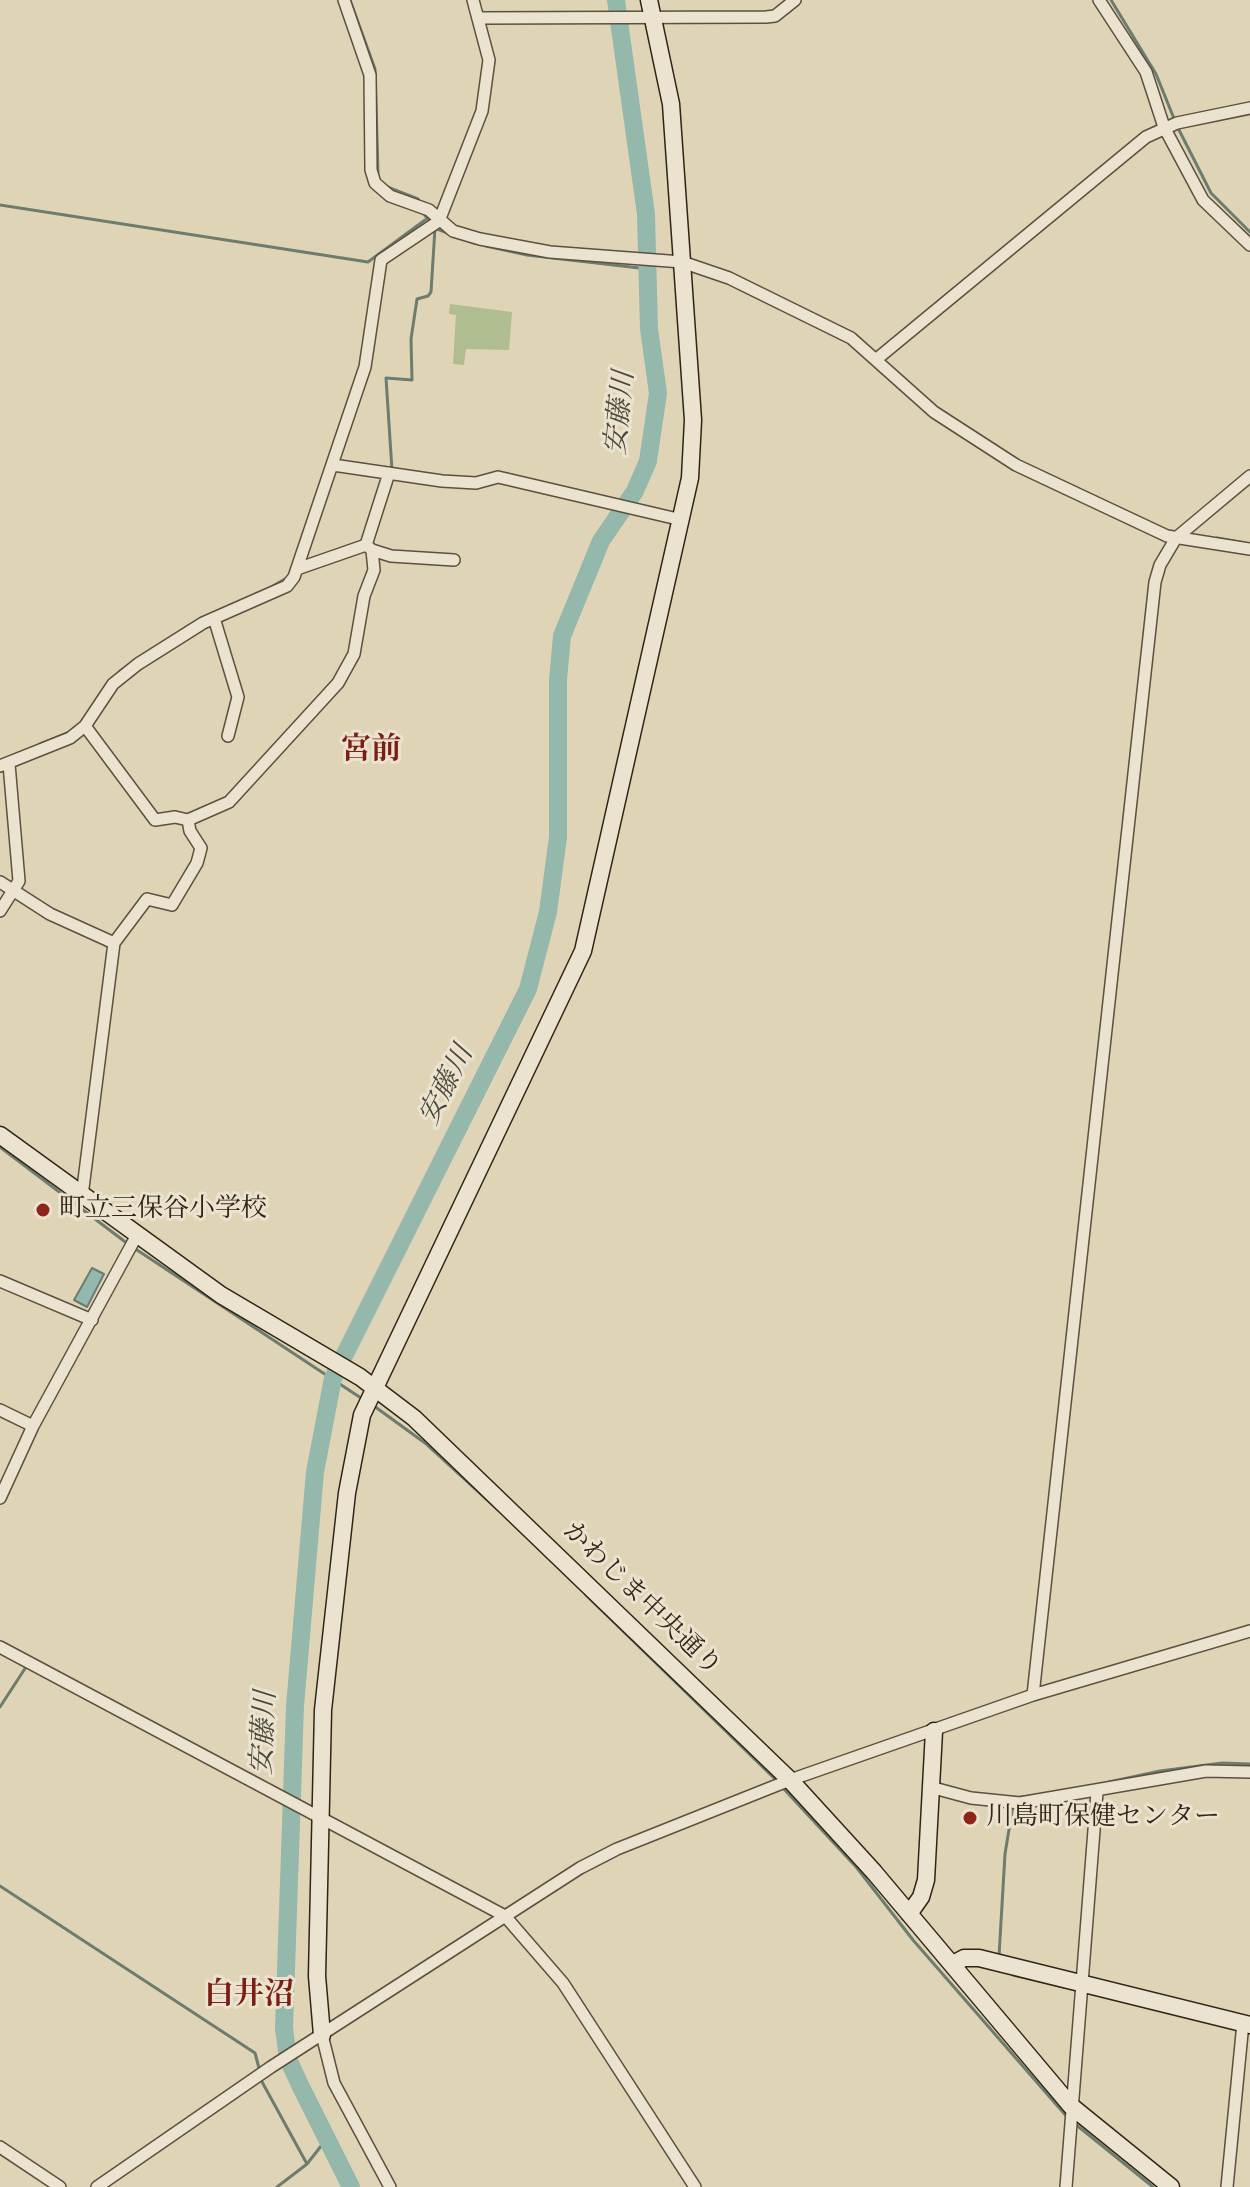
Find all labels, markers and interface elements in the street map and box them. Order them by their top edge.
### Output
water label: 安藤川 [601,369,643,457]
district label: 宮前 [341,734,401,770]
water label: 安藤川 [414,1041,482,1131]
place label: 町立三保谷小学校 [59,1194,267,1226]
marker: 町立三保谷小学校 [34,1201,52,1219]
street label: かわじま中央通り [555,1517,727,1683]
water label: 安藤川 [247,1690,285,1776]
place label: 川島町保健センター [986,1802,1220,1834]
marker: 川島町保健センター [961,1809,979,1827]
district label: 白井沼 [204,1979,294,2015]

